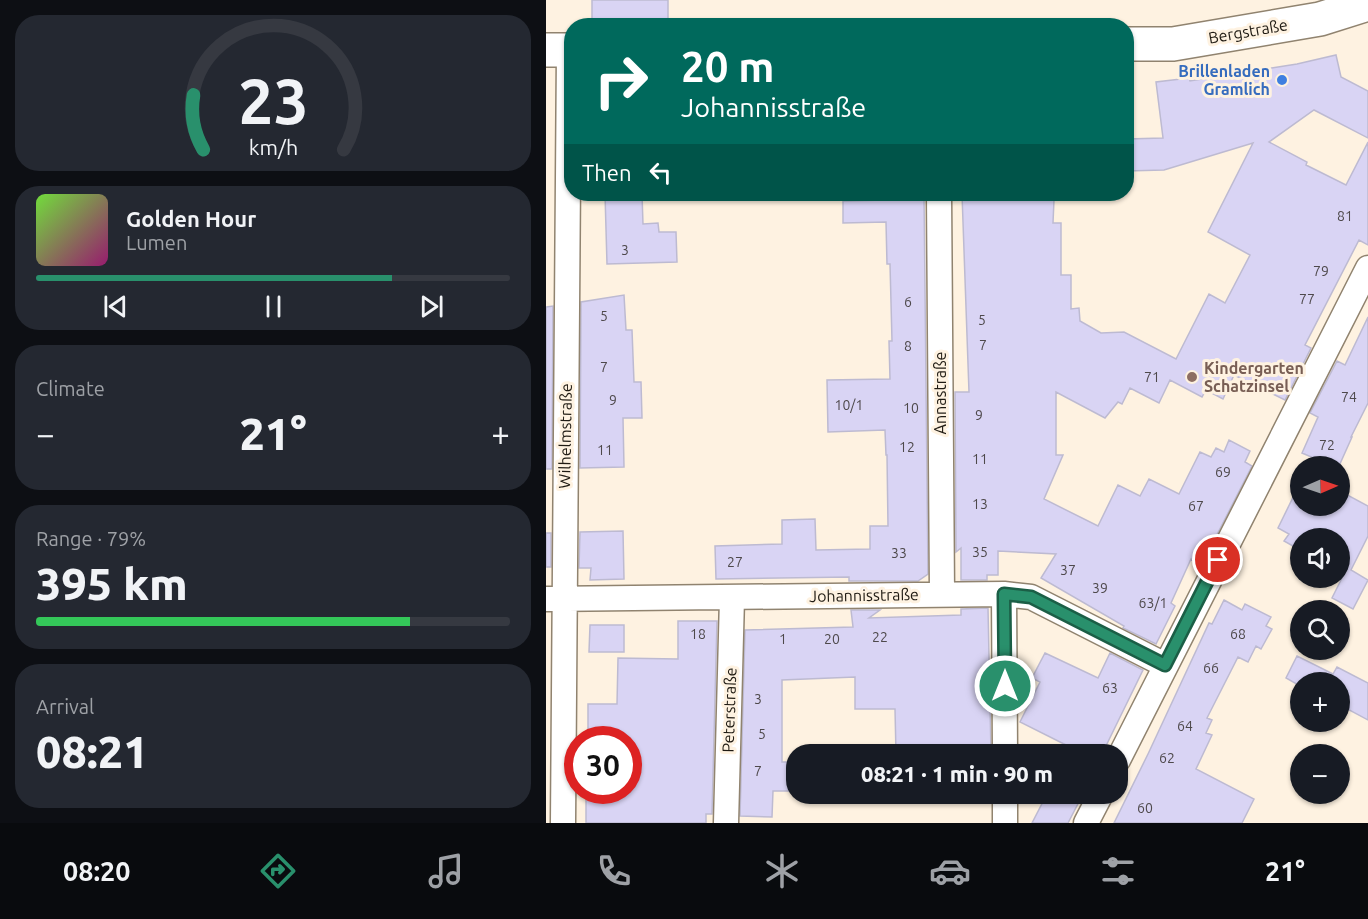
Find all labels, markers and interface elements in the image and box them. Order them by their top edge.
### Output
street label: Bergstraße [1207,15,1289,47]
icon: right [582,42,660,120]
text: 20 m [681,43,775,90]
place label: Brillenladen Gramlich [1178,62,1270,98]
text: 23 [238,66,308,136]
marker: Brillenladen Gramlich [1275,73,1289,87]
text: Johannisstraße [681,92,866,122]
text: km/h [248,135,298,159]
icon: left [644,156,677,189]
text: Then [582,160,632,185]
text: Golden Hour [126,206,256,231]
house number: 81 [1337,208,1353,224]
text: Lumen [126,231,187,254]
house number: 3 [621,242,629,258]
house number: 79 [1313,263,1329,279]
icon: previous [99,290,132,323]
icon: pause [257,290,290,323]
icon: next [415,290,448,323]
house number: 77 [1299,291,1315,307]
house number: 6 [904,294,912,310]
house number: 5 [600,308,608,324]
house number: 5 [978,312,986,328]
house number: 7 [979,337,987,353]
house number: 8 [904,338,912,354]
street label: Annastraße [931,352,949,434]
house number: 7 [600,359,608,375]
place label: Kindergarten Schatzinsel [1204,359,1304,395]
house number: 71 [1144,369,1160,385]
marker: Kindergarten Schatzinsel [1185,370,1199,384]
text: Climate [36,377,105,400]
street label: Wilhelmstraße [555,383,575,489]
house number: 74 [1341,389,1357,405]
house number: 9 [609,392,617,408]
house number: 10/1 [835,397,863,413]
house number: 10 [903,400,919,416]
house number: 9 [975,407,983,423]
text: 21° [239,408,307,459]
text: − [36,415,55,452]
text: + [491,415,510,452]
house number: 72 [1319,437,1335,453]
house number: 12 [899,439,915,455]
house number: 11 [597,442,613,458]
house number: 11 [972,451,988,467]
north arrow [1290,456,1350,516]
map controls [1290,456,1350,804]
house number: 69 [1215,464,1231,480]
house number: 13 [972,496,988,512]
house number: 67 [1188,498,1204,514]
text: Range · 79% [36,527,146,550]
button: sound [1290,528,1350,588]
pin [1192,534,1243,585]
icon: arrive [1201,543,1234,576]
house number: 35 [972,544,988,560]
house number: 33 [891,545,907,561]
house number: 27 [727,554,743,570]
text: 395 km [36,558,188,609]
house number: 37 [1060,562,1076,578]
house number: 39 [1092,580,1108,596]
street label: Johannisstraße [809,585,919,605]
house number: 63/1 [1139,595,1167,611]
button: search [1290,600,1350,660]
house number: 18 [690,626,706,642]
house number: 68 [1230,626,1246,642]
house number: 22 [872,629,888,645]
house number: 1 [779,631,787,647]
house number: 20 [824,631,840,647]
position arrow [973,654,1037,718]
house number: 66 [1203,660,1219,676]
street label: Peterstraße [719,667,739,753]
button: + [1290,672,1350,732]
house number: 63 [1102,680,1118,696]
house number: 3 [754,691,762,707]
text: Arrival [36,695,94,718]
house number: 64 [1177,718,1193,734]
text: 08:21 [36,726,149,777]
speed limit sign: 30 [564,726,642,804]
house number: 5 [758,726,766,742]
button: − [1290,744,1350,804]
house number: 62 [1159,750,1175,766]
text: 08:21 · 1 min · 90 m [861,761,1053,786]
house number: 7 [754,763,762,779]
house number: 60 [1137,800,1153,816]
icon: directions [257,850,299,892]
icon: music [425,850,467,892]
icon: phone [593,850,635,892]
icon: climate [761,850,803,892]
icon: car [929,850,971,892]
icon: filters [1097,850,1139,892]
text: 08:20 [63,856,131,886]
text: 21° [1265,856,1305,886]

